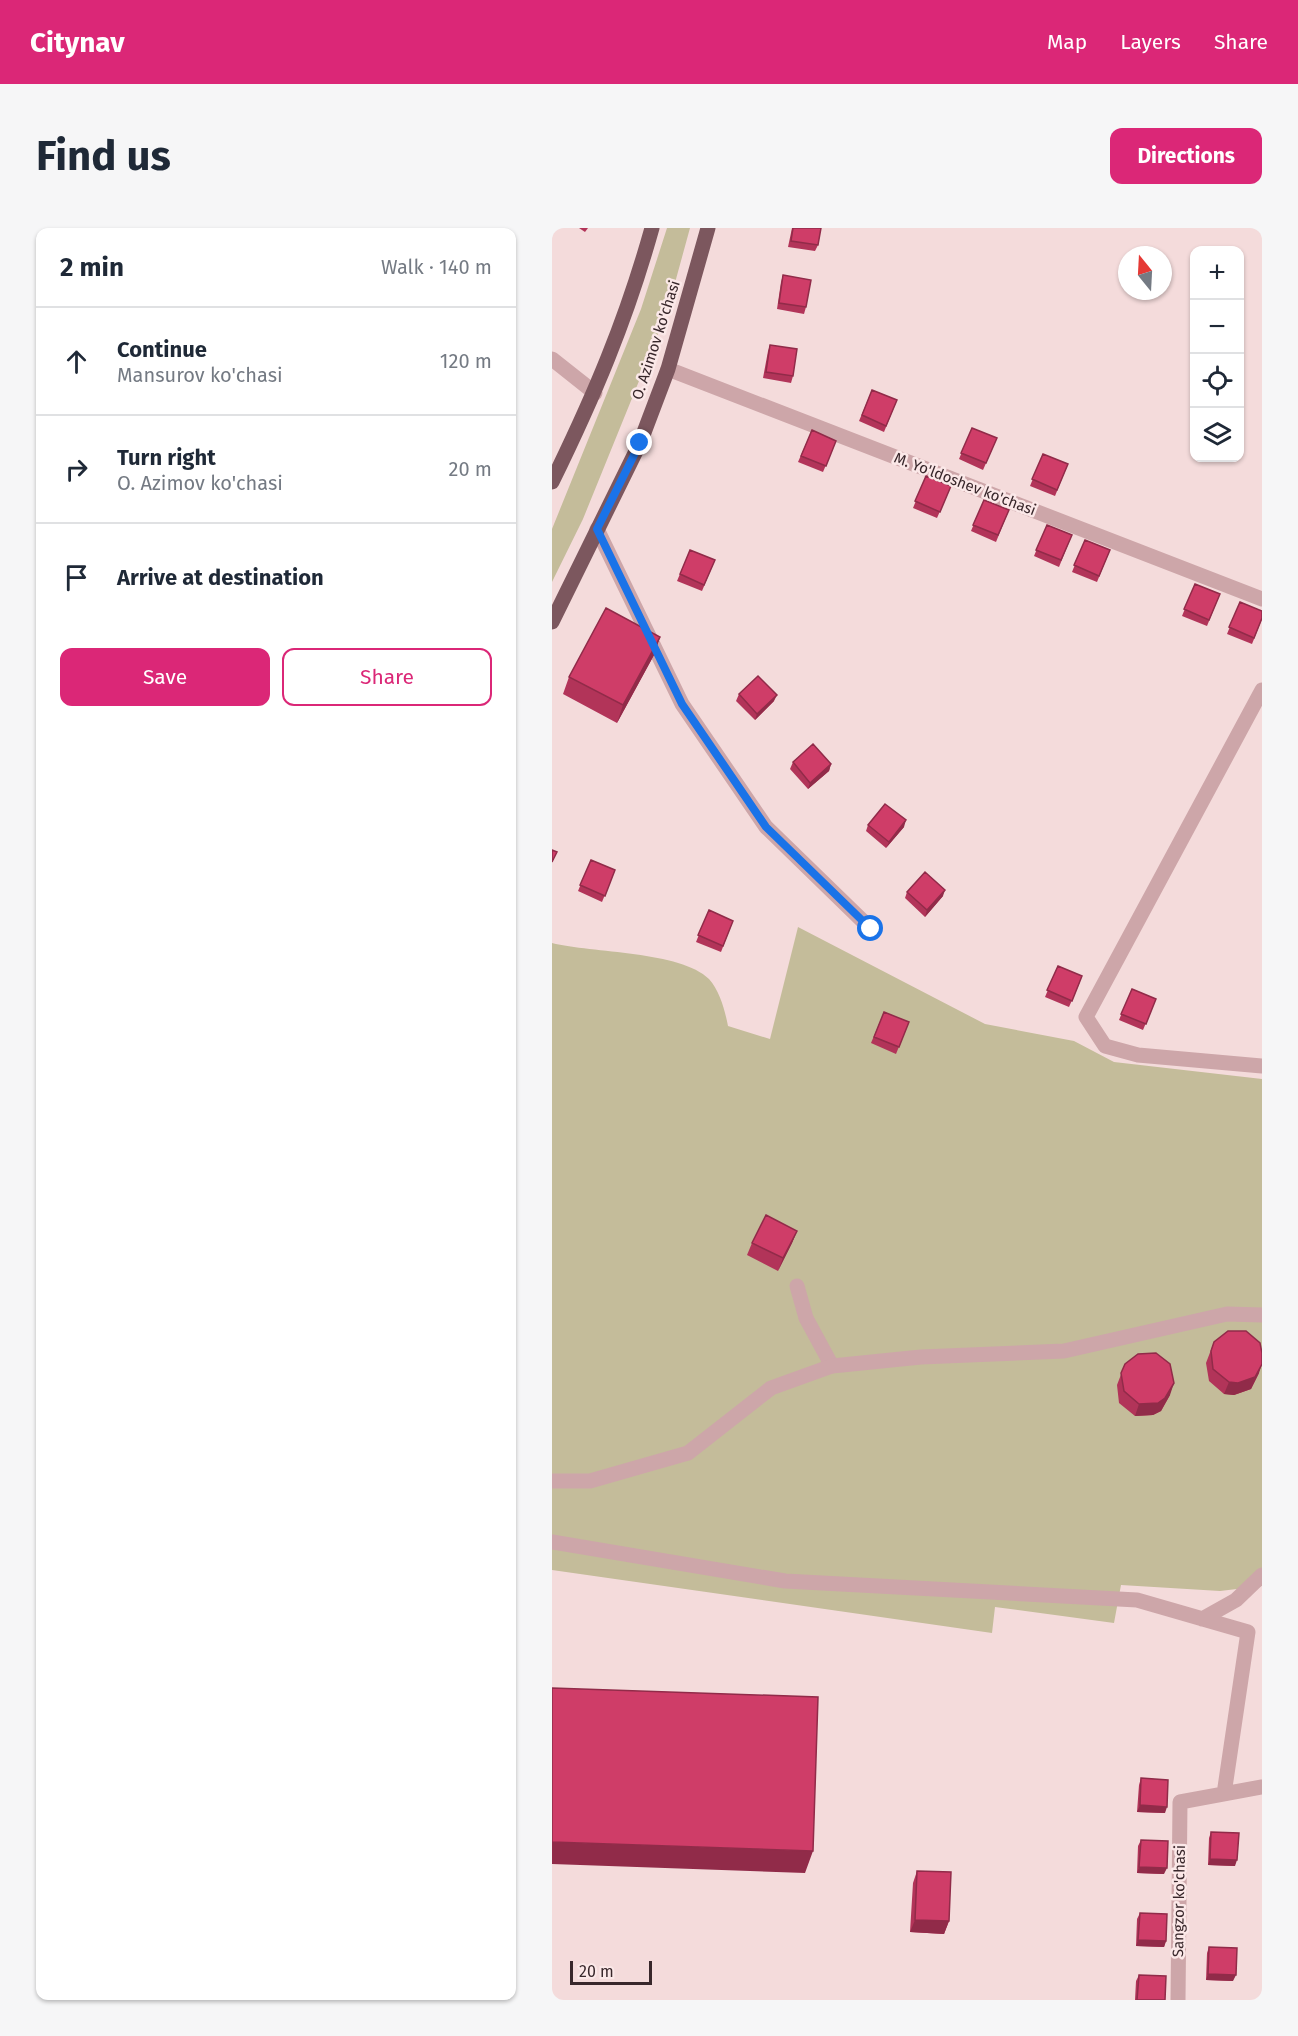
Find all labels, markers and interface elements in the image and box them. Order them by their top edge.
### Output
text: Citynav [30,26,125,59]
text: Map [1047,29,1087,55]
text: Layers [1120,29,1181,55]
text: Share [1214,29,1268,55]
button: Directions [1110,128,1262,184]
text: Find us [36,131,171,181]
north arrow [1118,246,1172,300]
map controls [1190,246,1244,462]
button: + [1190,246,1244,300]
text: 2 min [60,252,124,283]
text: Walk · 140 m [381,255,492,279]
street label: O. Azimov ko'chasi [628,278,684,402]
button: − [1190,300,1244,354]
text: Continue [117,336,207,363]
icon: ahead [60,345,93,378]
text: 120 m [440,349,492,373]
button: locate [1190,354,1244,408]
text: Mansurov ko'chasi [117,363,283,387]
button: layers [1190,408,1244,462]
route end [626,429,652,455]
text: Turn right [117,444,216,471]
street label: M. Yo'ldoshev ko'chasi [892,449,1038,519]
icon: right [60,453,93,486]
text: 20 m [449,457,492,481]
text: O. Azimov ko'chasi [117,471,283,495]
icon: arrive [60,561,93,594]
text: Arrive at destination [117,564,324,591]
button: Save [60,648,270,706]
button: Share [282,648,492,706]
route start [857,915,883,941]
street label: Sangzor ko'chasi [1169,1845,1189,1957]
scale bar [570,1958,652,1986]
text: 20 m [579,1962,614,1981]

